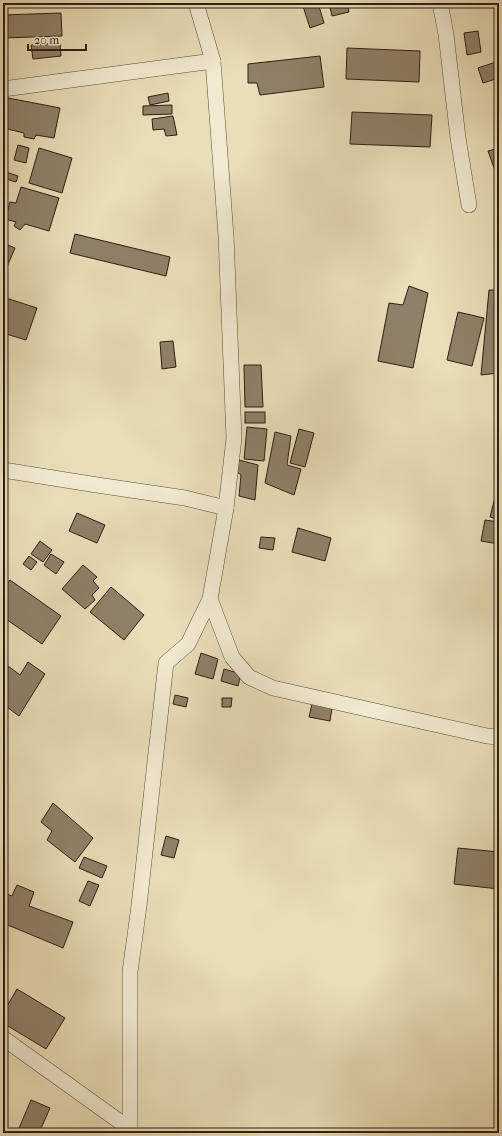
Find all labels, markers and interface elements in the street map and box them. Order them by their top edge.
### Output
scale bar [28,26,86,52]
text: 20 m [34,33,59,47]

